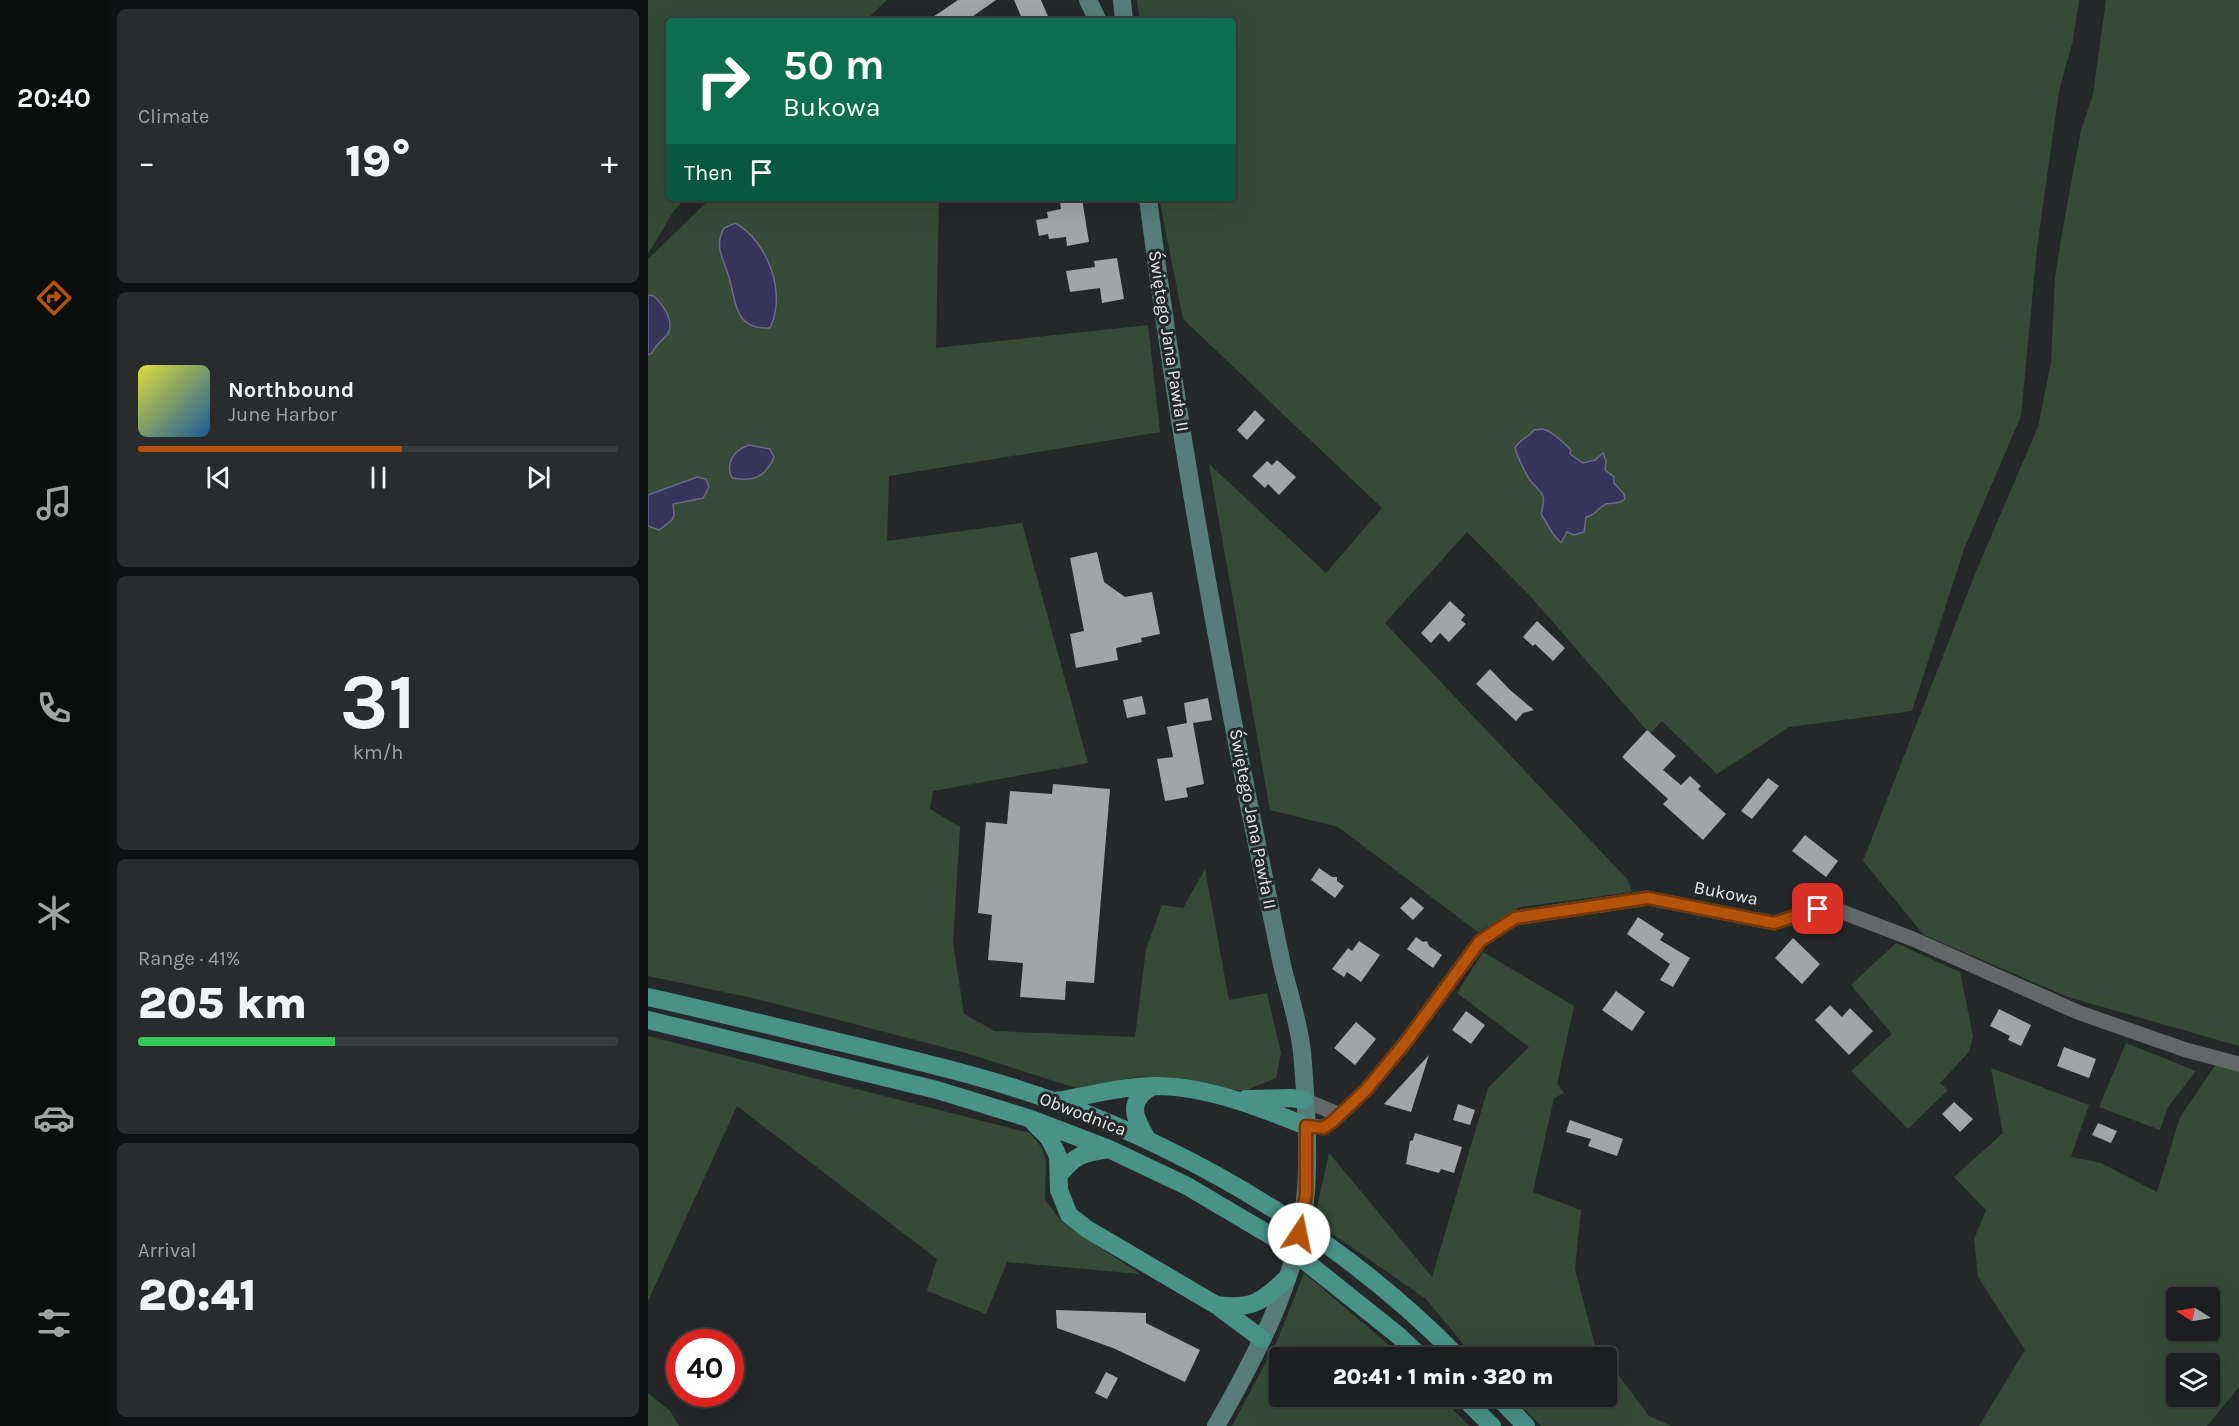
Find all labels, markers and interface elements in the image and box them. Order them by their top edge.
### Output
text: 50 m [783,40,885,90]
icon: right [684,42,762,120]
text: 20:40 [17,82,91,114]
text: Bukowa [783,91,881,123]
text: Climate [138,105,209,128]
text: 19° [345,135,411,187]
text: − [138,143,155,181]
text: + [601,143,618,181]
icon: arrive [745,156,778,189]
text: Then [684,160,733,186]
street label: Świętego Jana Pawła II [1144,249,1195,433]
icon: directions [33,277,75,319]
text: Northbound [228,377,354,403]
text: June Harbor [228,403,337,426]
icon: previous [202,461,235,494]
icon: pause [362,461,395,494]
icon: next [522,461,555,494]
icon: music [33,482,75,524]
text: 31 [340,656,416,748]
icon: phone [33,687,75,729]
street label: Świętego Jana Pawła II [1225,727,1282,911]
text: km/h [353,741,403,764]
street label: Bukowa [1692,876,1760,910]
pin [1792,883,1843,934]
icon: climate [33,892,75,934]
icon: arrive [1801,892,1834,925]
text: Range · 41% [138,947,240,970]
text: 205 km [138,977,307,1029]
street label: Obwodnica [1036,1087,1130,1141]
icon: car [33,1097,75,1139]
position arrow [1267,1202,1331,1266]
text: Arrival [138,1239,197,1262]
text: 20:41 [138,1269,257,1321]
north arrow [2166,1287,2220,1341]
map controls [2166,1287,2220,1407]
icon: filters [33,1302,75,1344]
speed limit sign: 40 [666,1329,744,1407]
button: layers [2166,1353,2220,1407]
text: 20:41 · 1 min · 320 m [1333,1364,1553,1390]

